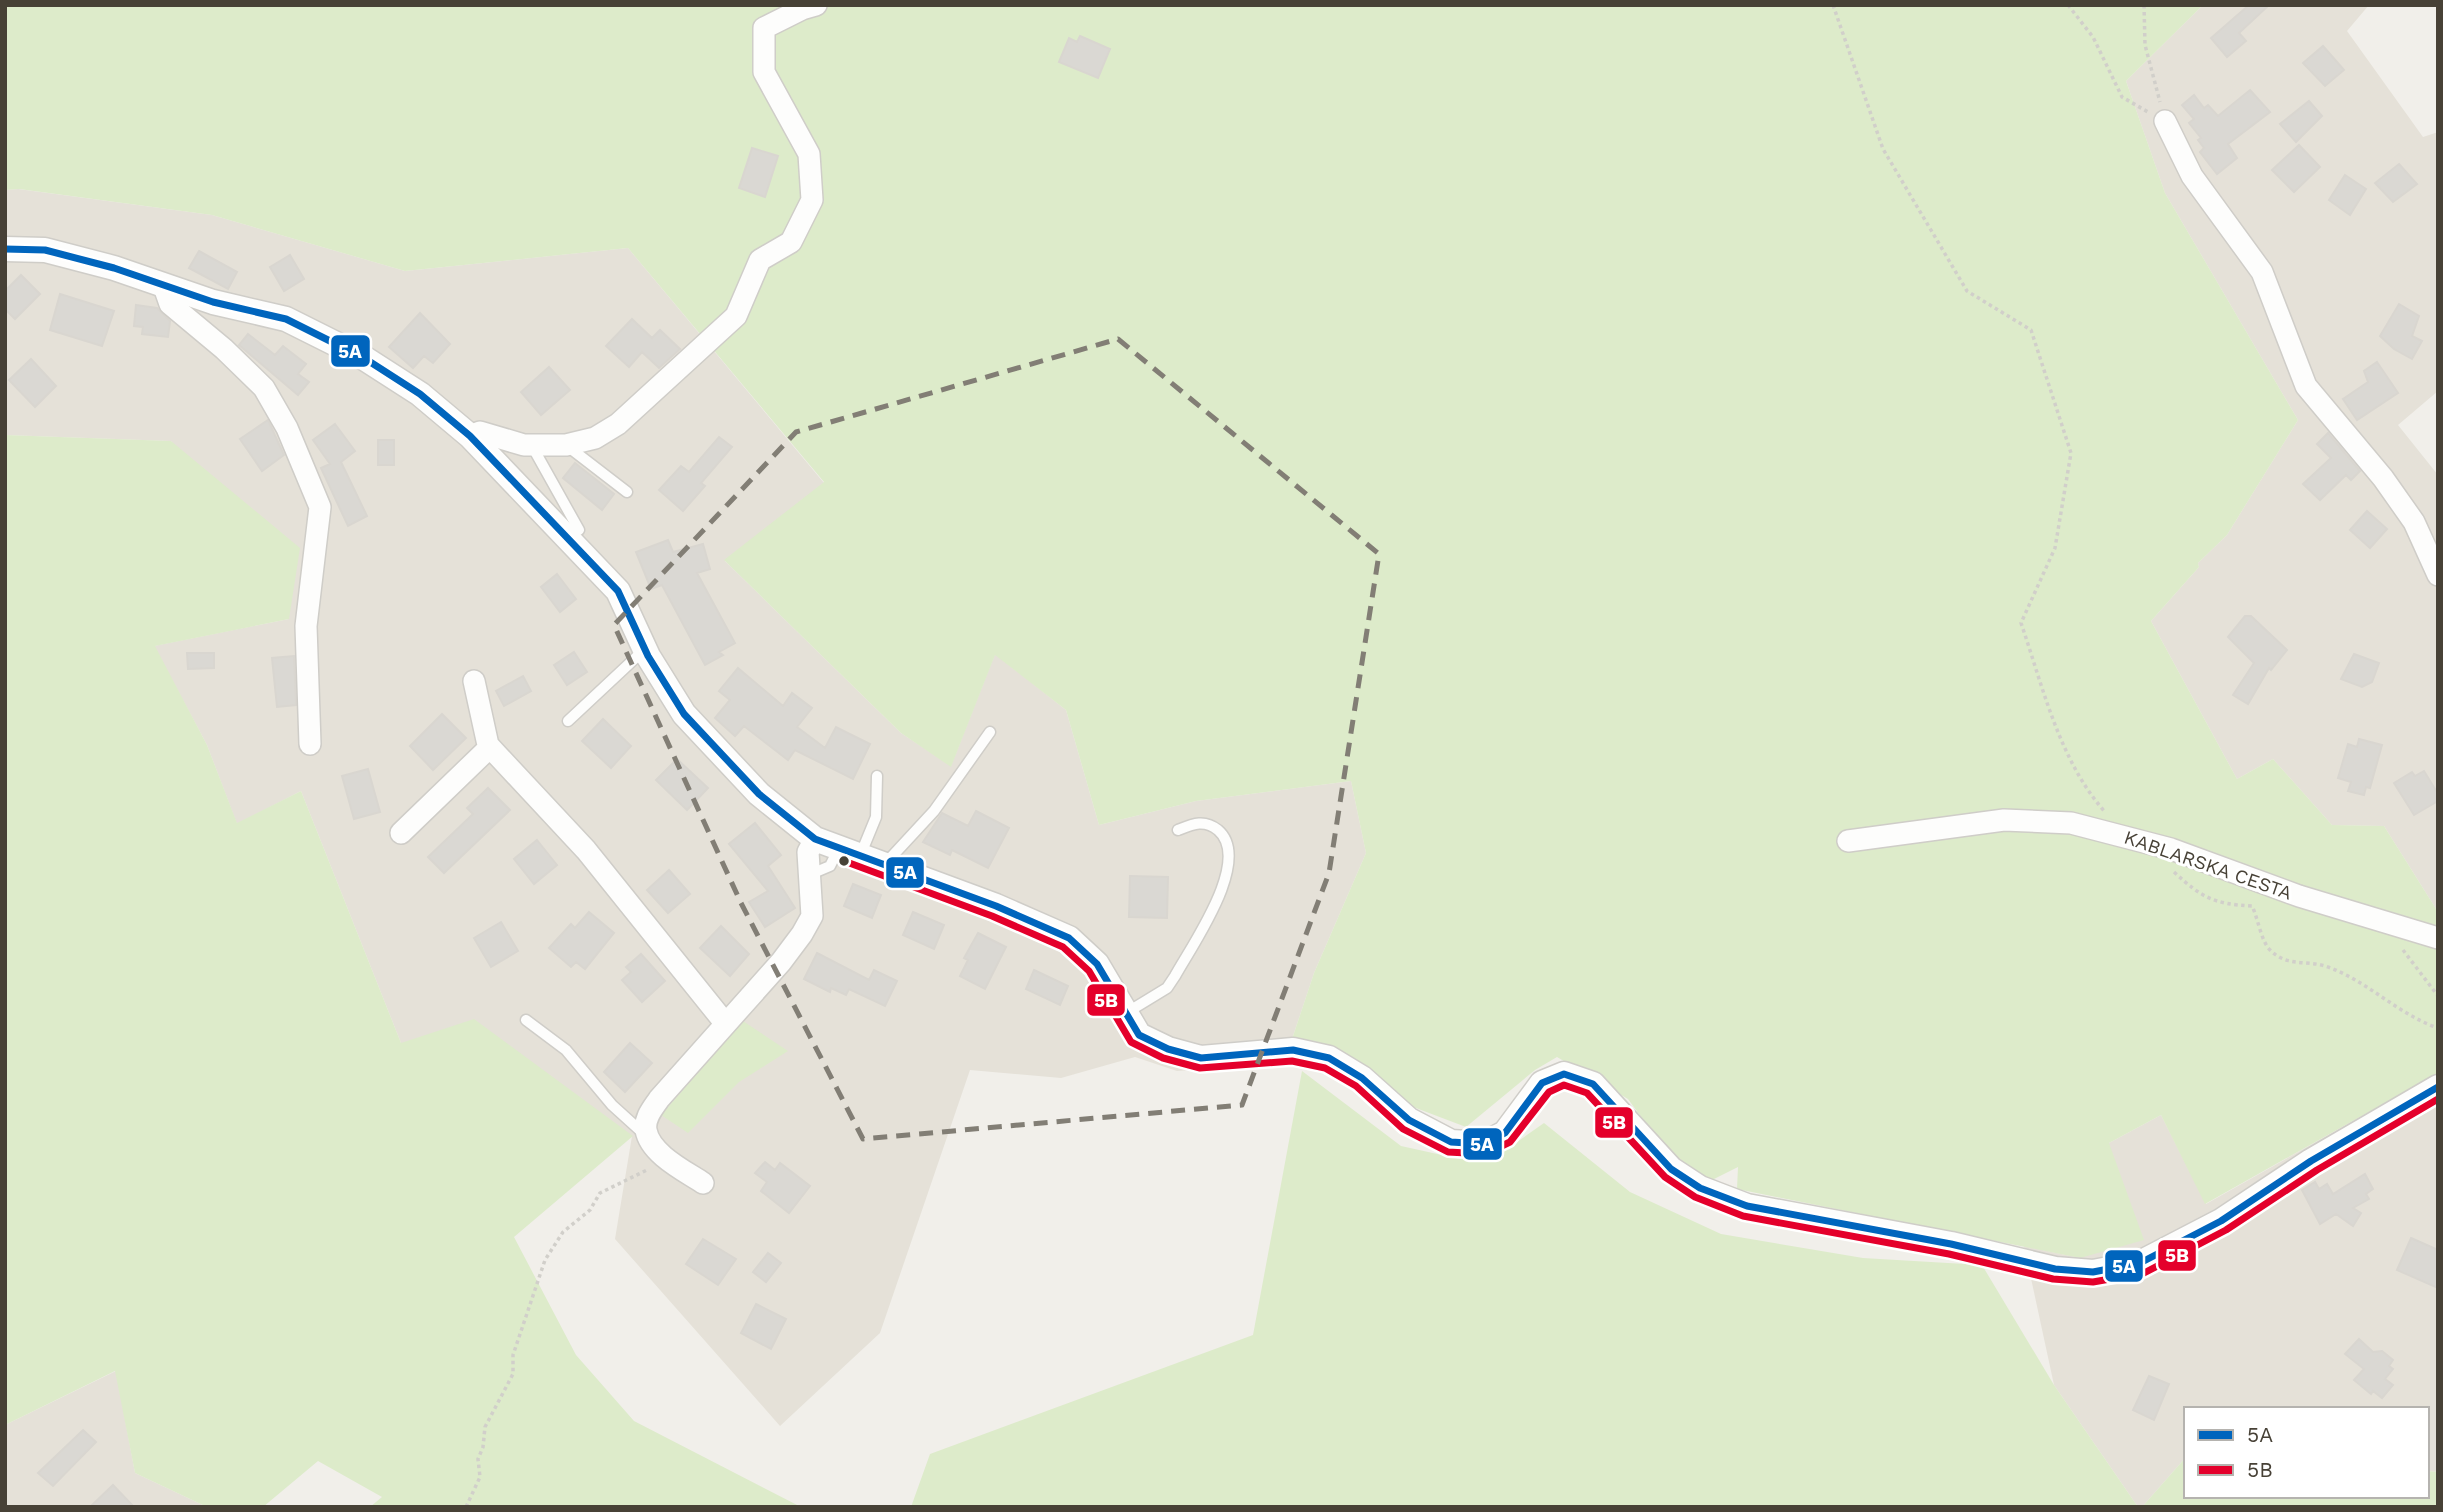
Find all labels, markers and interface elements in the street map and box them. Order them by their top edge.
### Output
line badge: 5A [330,334,371,368]
text: 5A [338,340,362,363]
street label: KABLARSKA CESTA [2121,825,2295,905]
unlabelled marker [837,854,851,868]
line badge: 5A [885,856,925,889]
text: 5A [893,861,917,884]
line badge: 5B [1086,983,1126,1017]
text: 5B [1094,989,1118,1012]
line badge: 5B [1594,1106,1634,1139]
text: 5B [1602,1111,1626,1134]
line badge: 5A [1462,1127,1503,1161]
text: 5A [1470,1133,1494,1156]
line badge: 5B [2157,1239,2197,1272]
text: 5B [2165,1244,2189,1267]
line badge: 5A [2104,1249,2144,1283]
text: 5A [2112,1255,2136,1278]
legend [2184,1407,2429,1498]
text: 5A [2247,1422,2273,1447]
text: 5B [2247,1457,2273,1482]

